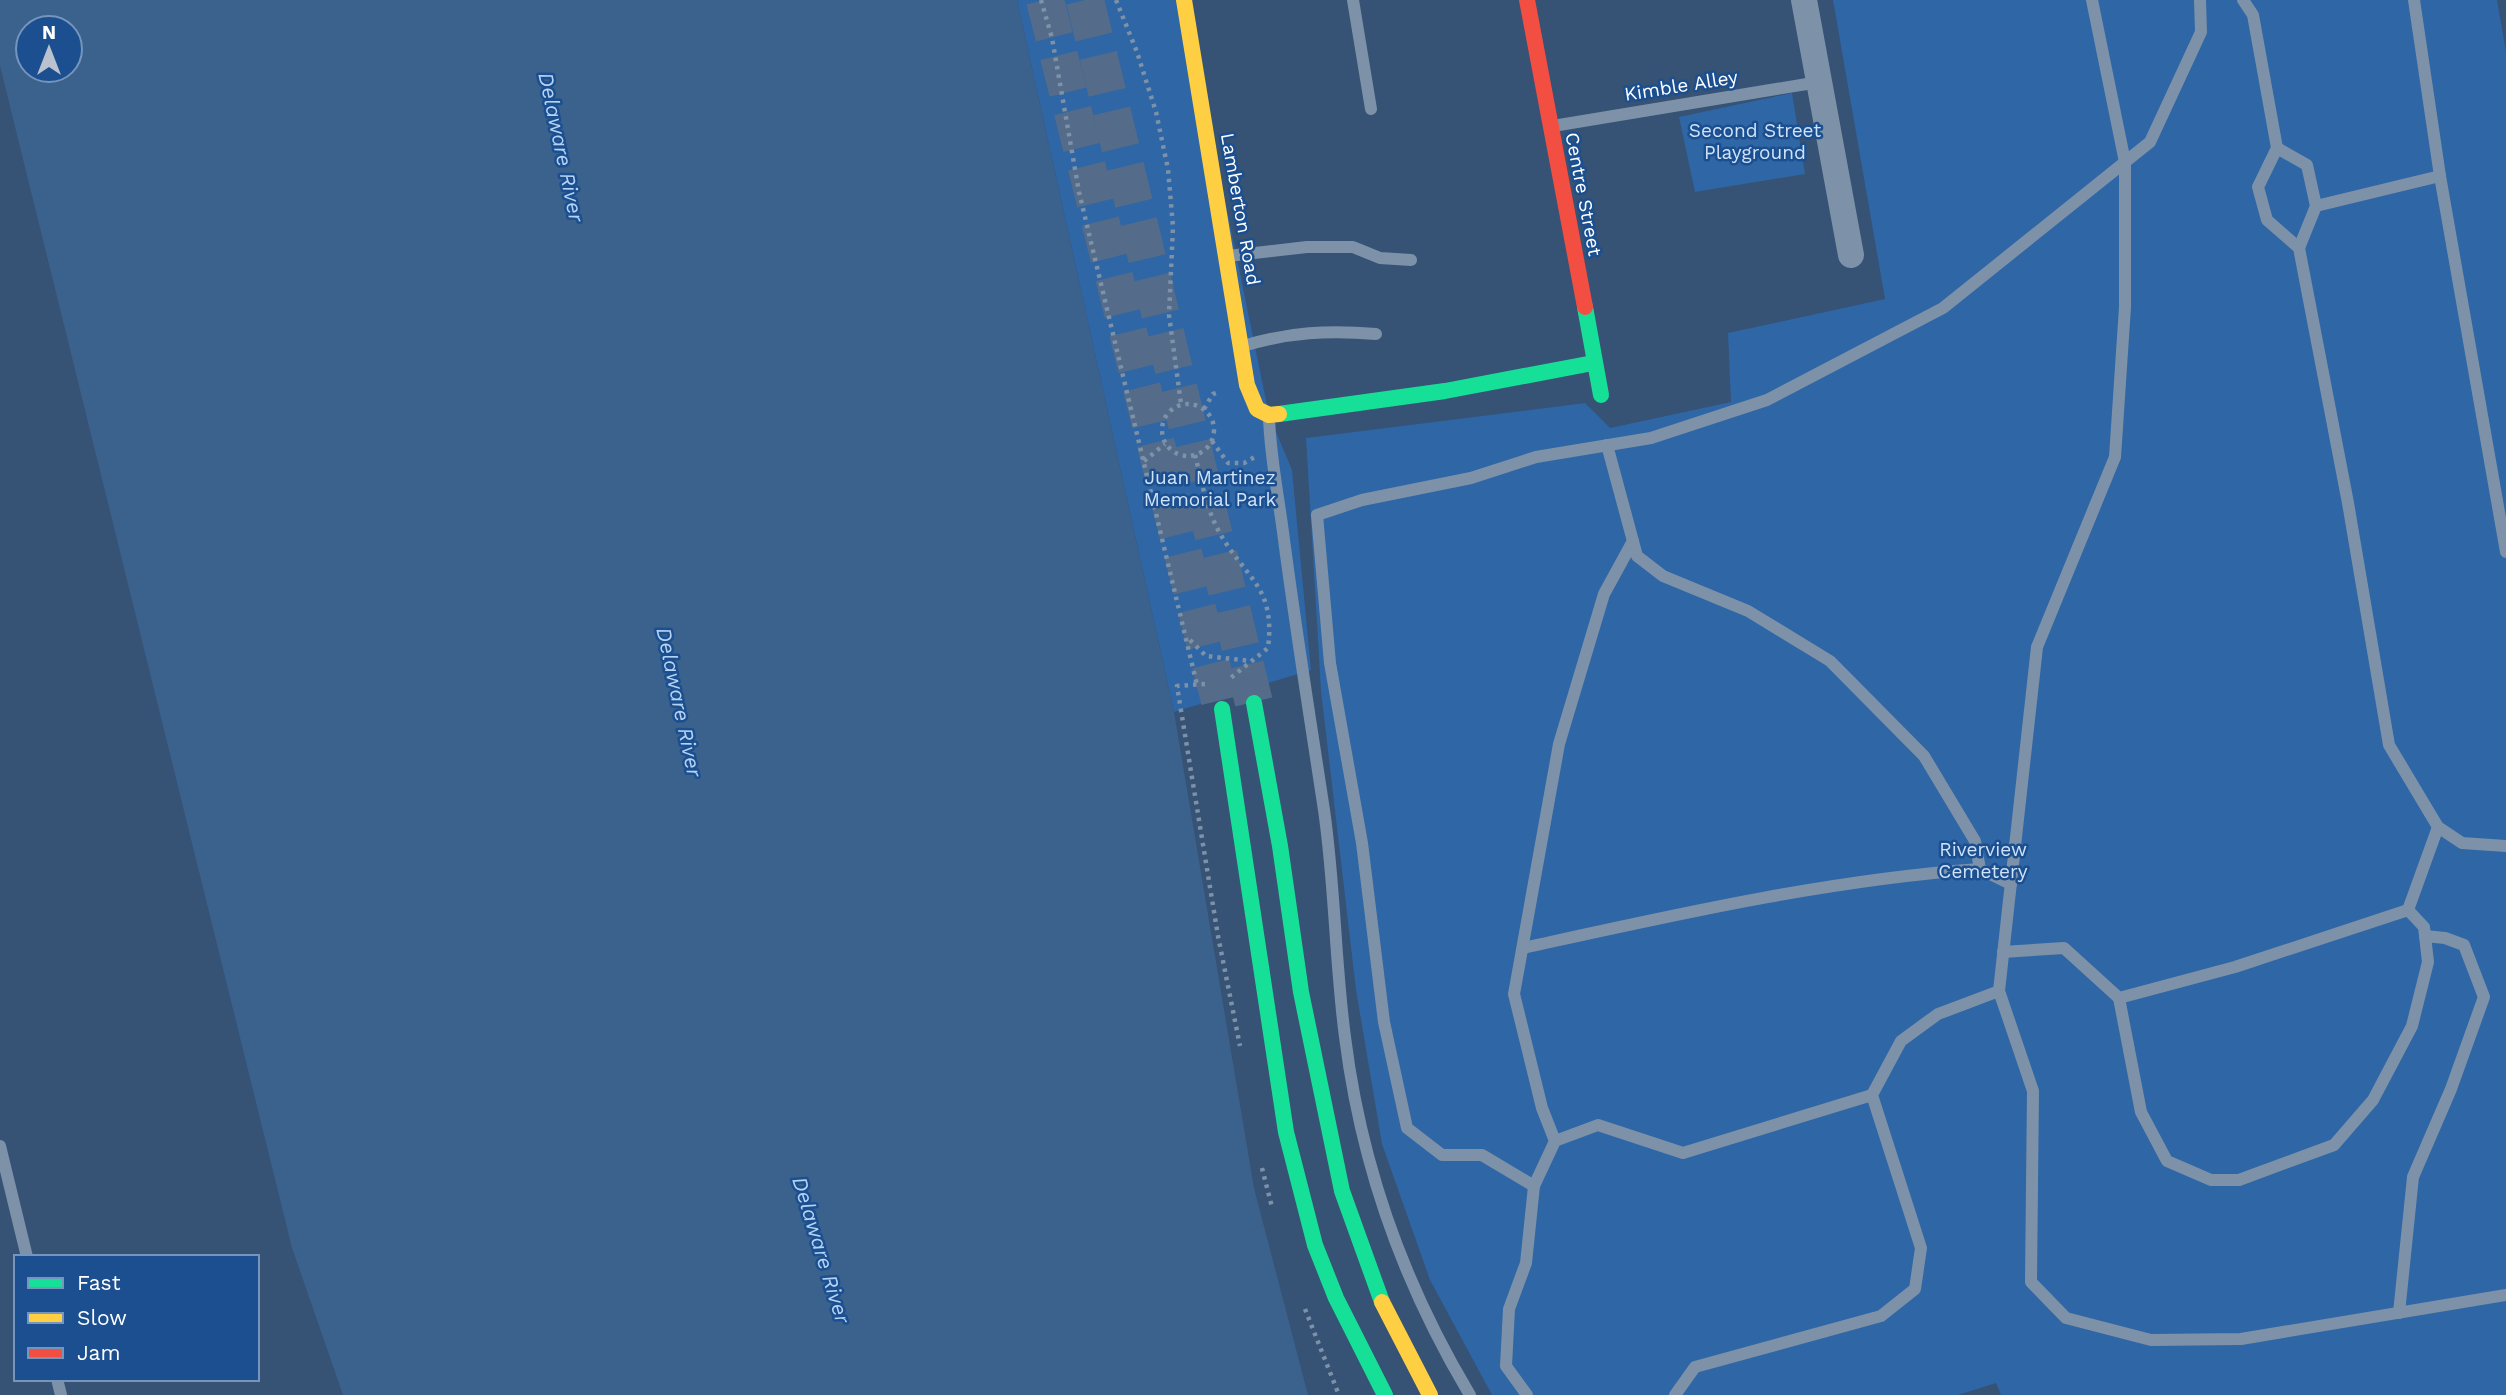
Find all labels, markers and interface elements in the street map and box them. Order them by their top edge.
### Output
north arrow [14,14,84,84]
text: N [42,21,56,44]
street label: Kimble Alley [1623,65,1740,106]
water label: Delaware River [533,70,590,225]
park label: Second Street Playground [1689,119,1821,164]
street label: Centre Street [1560,130,1607,258]
street label: Lamberton Road [1216,131,1265,287]
park label: Juan Martinez Memorial Park [1144,466,1277,511]
water label: Delaware River [651,625,708,780]
park label: Riverview Cemetery [1938,838,2028,883]
water label: Delaware River [787,1173,856,1327]
legend [14,1255,259,1381]
text: Fast [77,1270,121,1295]
text: Slow [77,1305,127,1330]
text: Jam [77,1340,120,1365]

